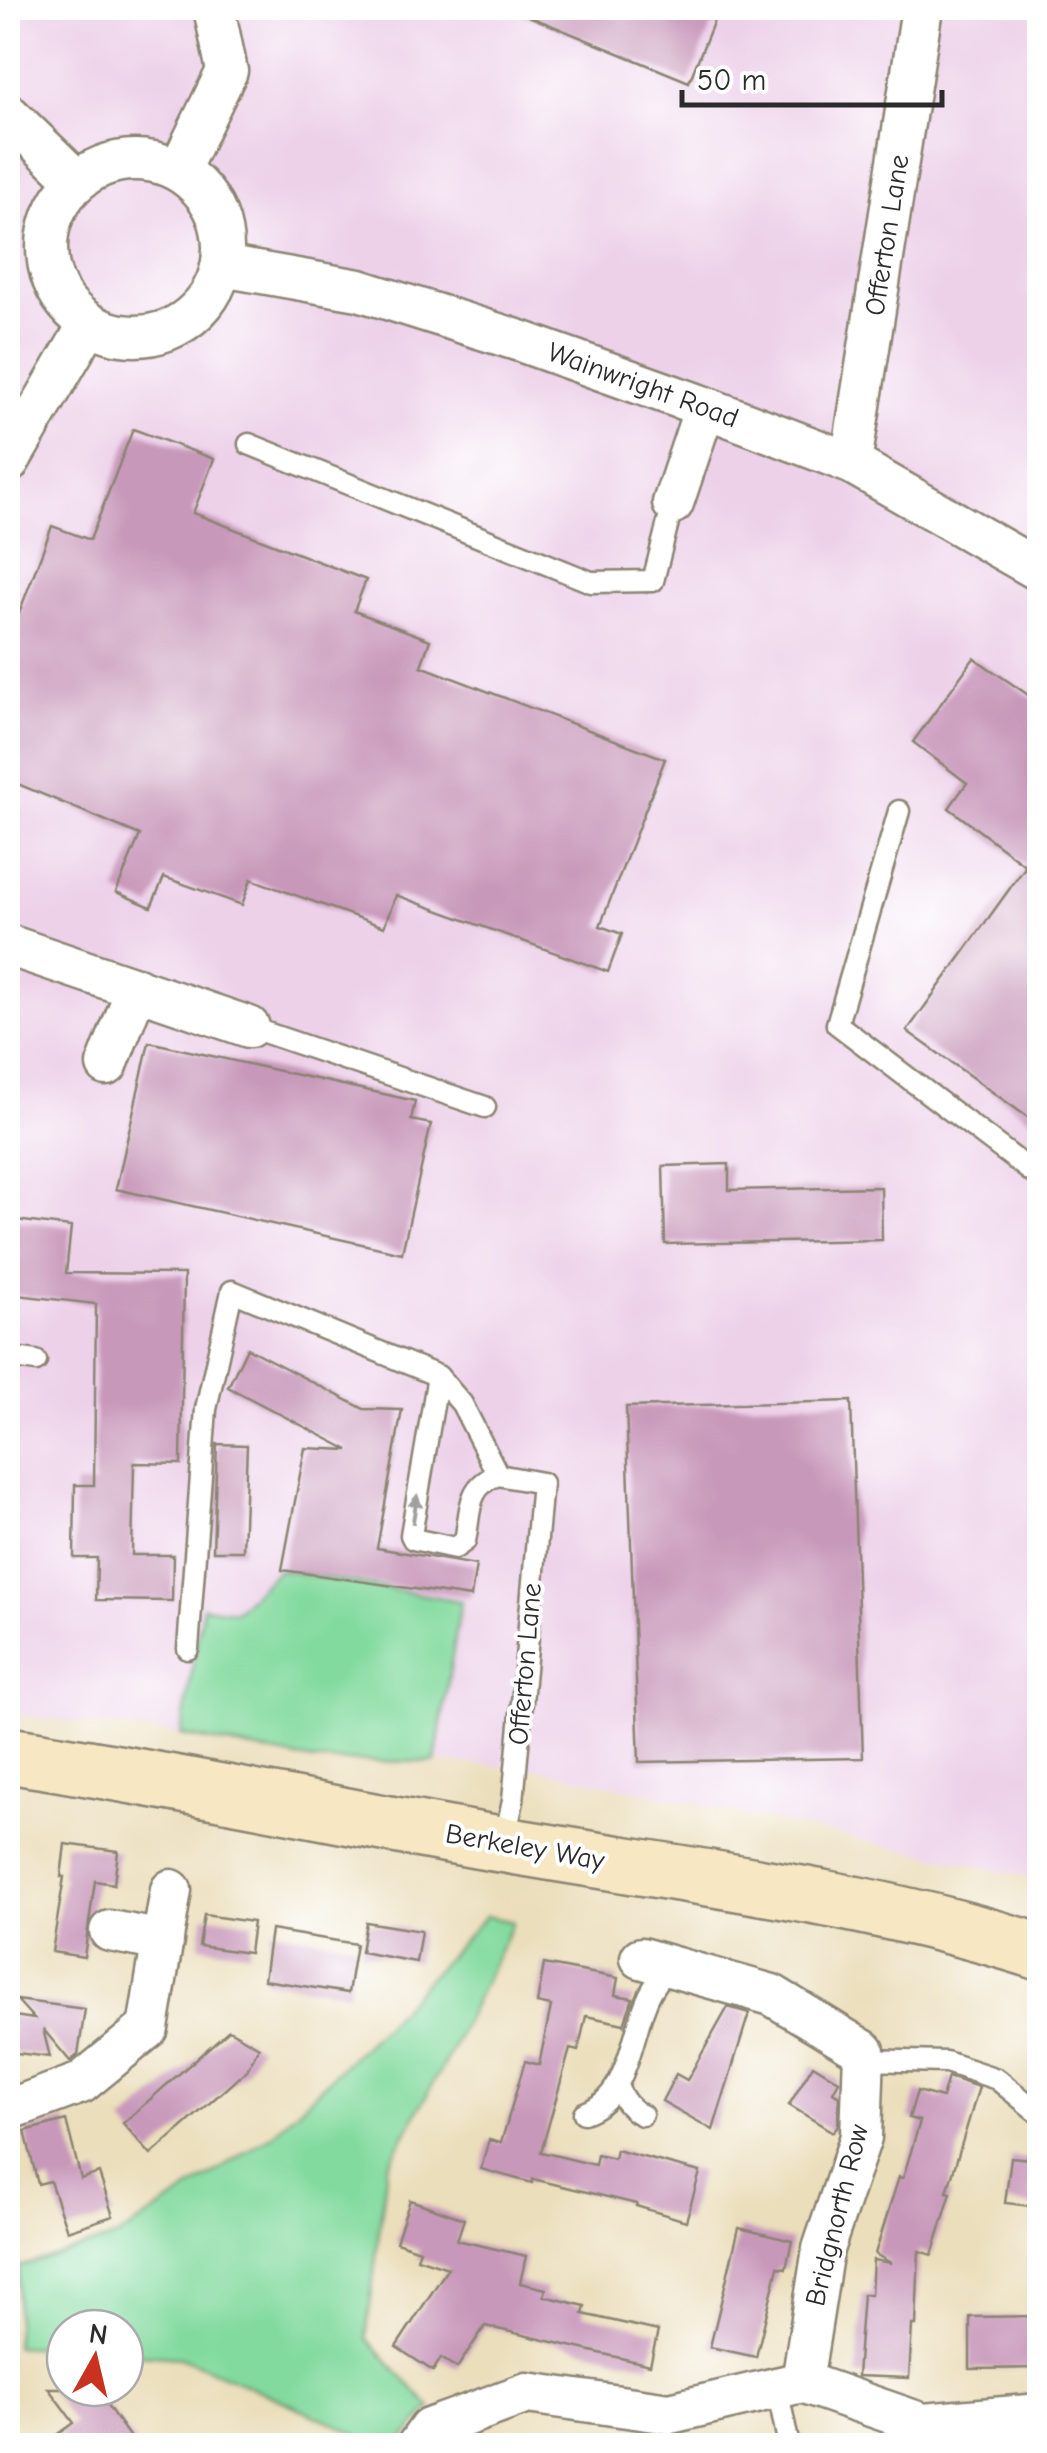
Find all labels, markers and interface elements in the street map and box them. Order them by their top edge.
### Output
scale bar [682,45,942,107]
text: 50 m [697,63,766,98]
street label: Offerton Lane [858,152,916,318]
street label: Wainwright Road [543,336,743,434]
one-way arrow [408,1492,423,1524]
street label: Offerton Lane [502,1582,548,1746]
street label: Berkeley Way [443,1817,607,1877]
street label: Bridgnorth Row [799,2121,875,2309]
north arrow [45,2308,145,2408]
text: N [87,2317,110,2351]

